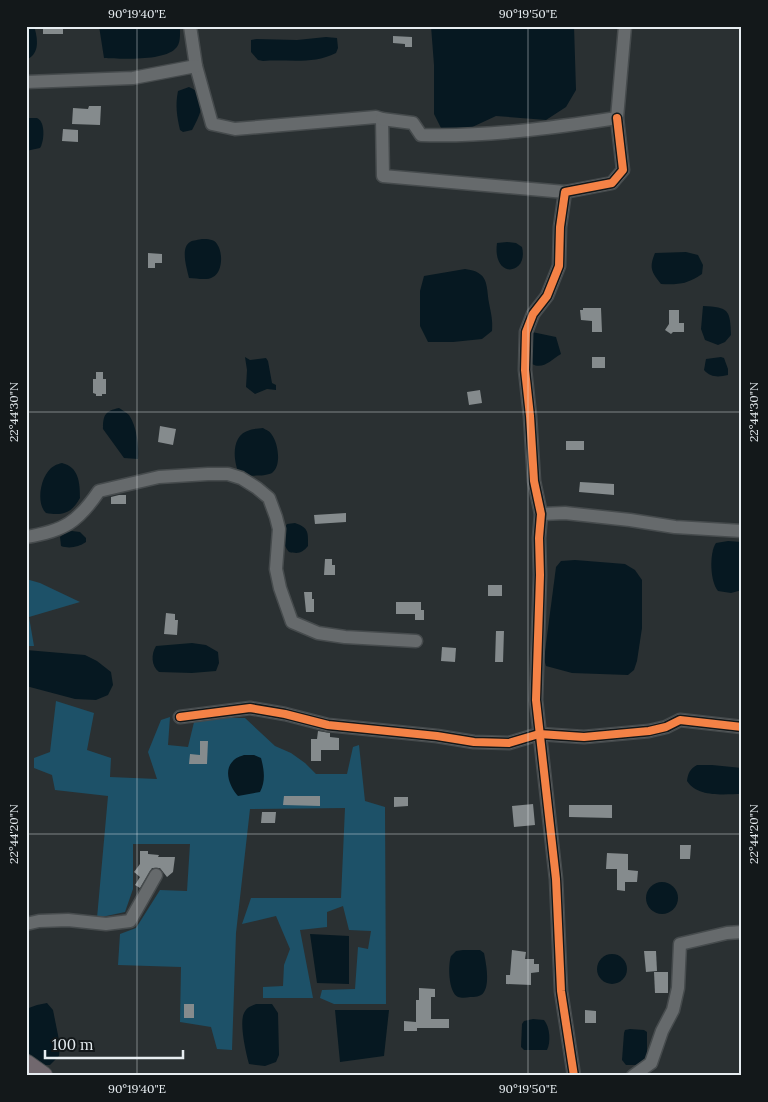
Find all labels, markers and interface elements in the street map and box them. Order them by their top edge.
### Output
text: 90°19'40"E [108,6,166,21]
text: 90°19'50"E [499,6,557,21]
text: 22°44'30"N [6,382,21,442]
text: 22°44'30"N [746,382,761,442]
text: 22°44'20"N [6,804,21,864]
text: 22°44'20"N [746,804,761,864]
scale bar [45,1027,182,1059]
text: 100 m [52,1035,93,1054]
text: 90°19'40"E [108,1081,166,1096]
text: 90°19'50"E [499,1081,557,1096]

